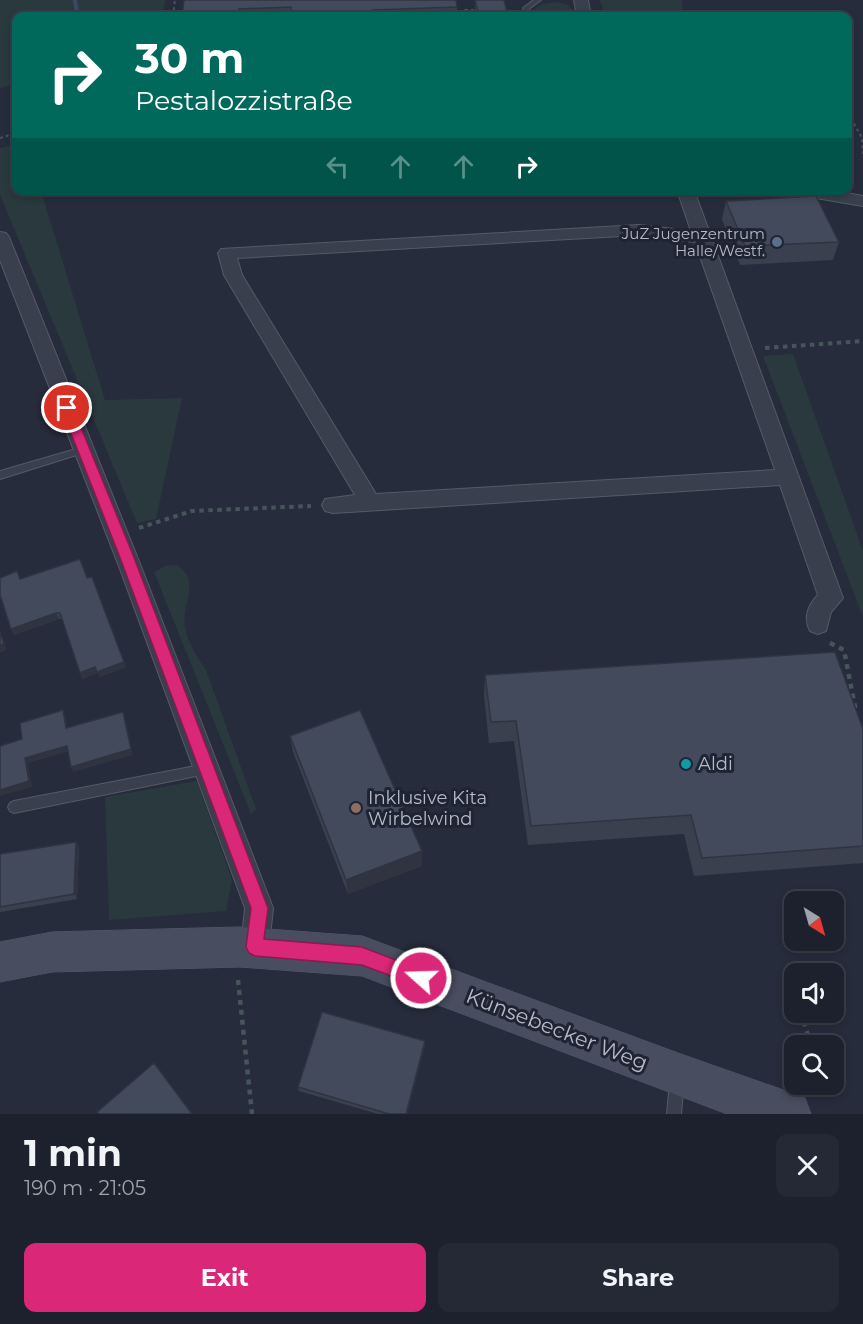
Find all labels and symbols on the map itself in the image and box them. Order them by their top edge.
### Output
place label: JuZ Jugenzentrum Halle/Westf. [621,224,765,260]
marker: JuZ Jugenzentrum Halle/Westf. [770,235,784,249]
pin [41,382,92,433]
place label: Aldi [698,753,733,775]
marker: Aldi [679,757,693,771]
place label: Inklusive Kita Wirbelwind [368,787,487,830]
marker: Inklusive Kita Wirbelwind [349,801,363,815]
north arrow [784,891,844,951]
position arrow [389,946,453,1010]
street label: Künsebecker Weg [463,983,651,1075]

